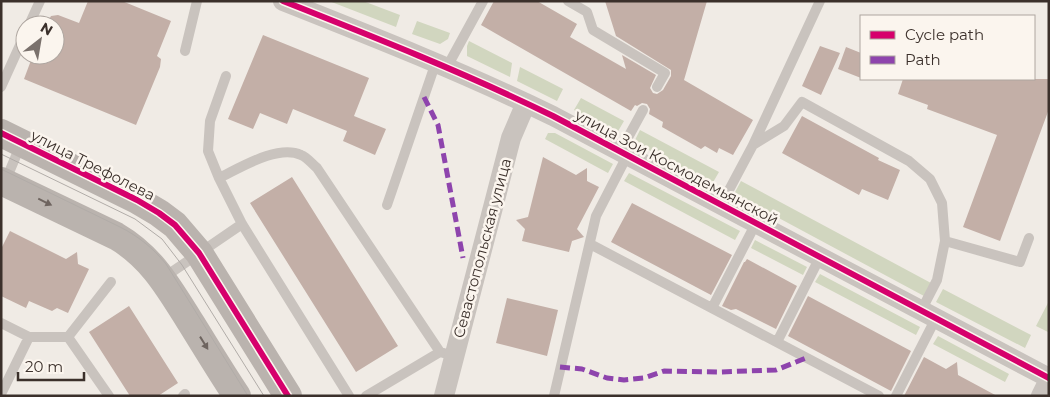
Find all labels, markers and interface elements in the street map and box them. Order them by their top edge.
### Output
north arrow [15,15,65,65]
legend [860,15,1035,80]
text: N [37,18,56,39]
text: Cycle path [905,25,984,44]
text: Path [905,50,941,69]
street label: улица Зои Космодемьянской [571,105,782,229]
street label: улица Трефолева [27,125,158,205]
street label: Севастопольская улица [449,156,515,340]
one-way arrow [38,198,52,206]
one-way arrow [199,336,208,350]
scale bar [18,350,84,382]
text: 20 m [25,357,63,376]

